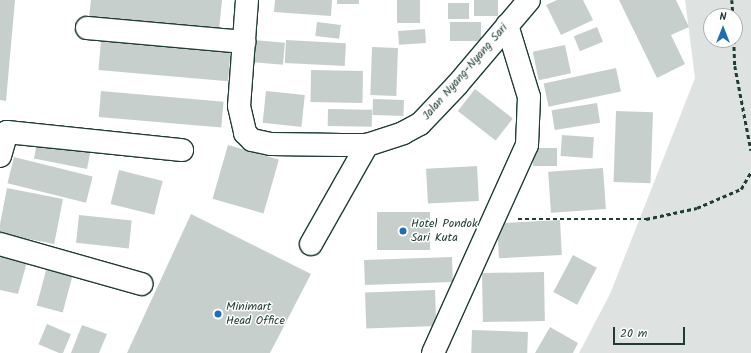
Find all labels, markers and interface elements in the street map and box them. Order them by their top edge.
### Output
north arrow [703,8,743,48]
text: N [720,8,726,26]
street label: Jalan Nyang-Nyang Sari [419,21,511,123]
place label: Hotel Pondok Sari Kuta [411,217,478,245]
marker: Hotel Pondok Sari Kuta [398,226,408,236]
place label: Minimart Head Office [226,300,285,328]
marker: Minimart Head Office [213,309,223,319]
scale bar [615,319,687,345]
text: 20 m [620,324,647,343]

